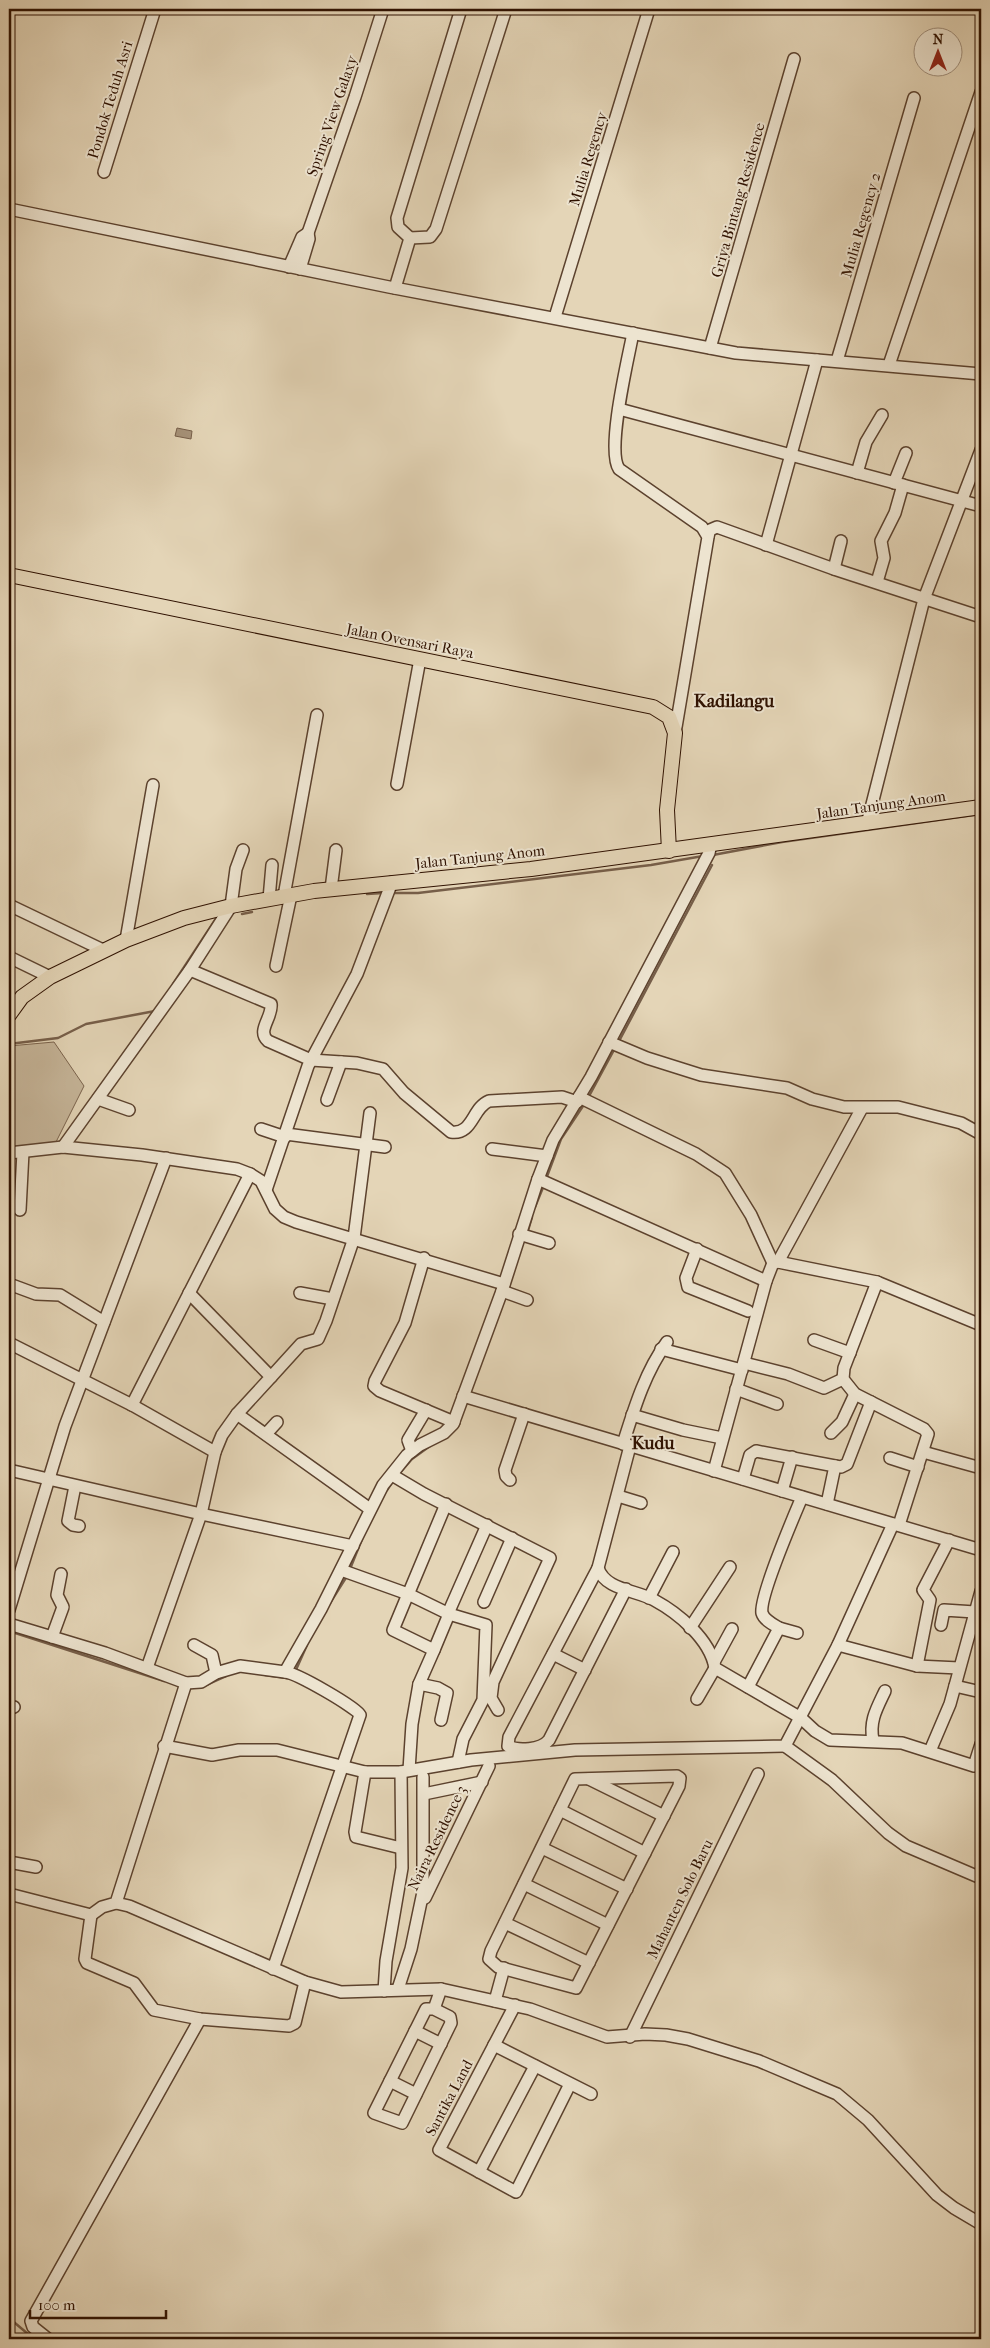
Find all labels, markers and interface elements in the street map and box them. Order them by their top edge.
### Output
north arrow [912,28,962,78]
text: N [933,31,944,48]
street label: Pondok Teduh Asri [84,38,137,161]
street label: Spring View Galaxy [303,52,361,179]
street label: Mulia Regency [565,109,611,208]
street label: Griya Bintang Residence [707,120,769,280]
street label: Mulia Regency 2 [837,170,885,280]
street label: Jalan Ovensari Raya [344,620,476,662]
district label: Kadilangu [694,691,775,712]
street label: Jalan Tanjung Anom [814,787,947,823]
street label: Jalan Tanjung Anom [413,841,546,873]
district label: Kudu [632,1433,675,1454]
street label: Naira Residence 3 [404,1783,470,1893]
street label: Mahanten Solo Baru [643,1836,717,1962]
street label: Santika Land [421,2056,477,2139]
scale bar [30,2288,166,2320]
text: 100 m [38,2296,76,2314]

